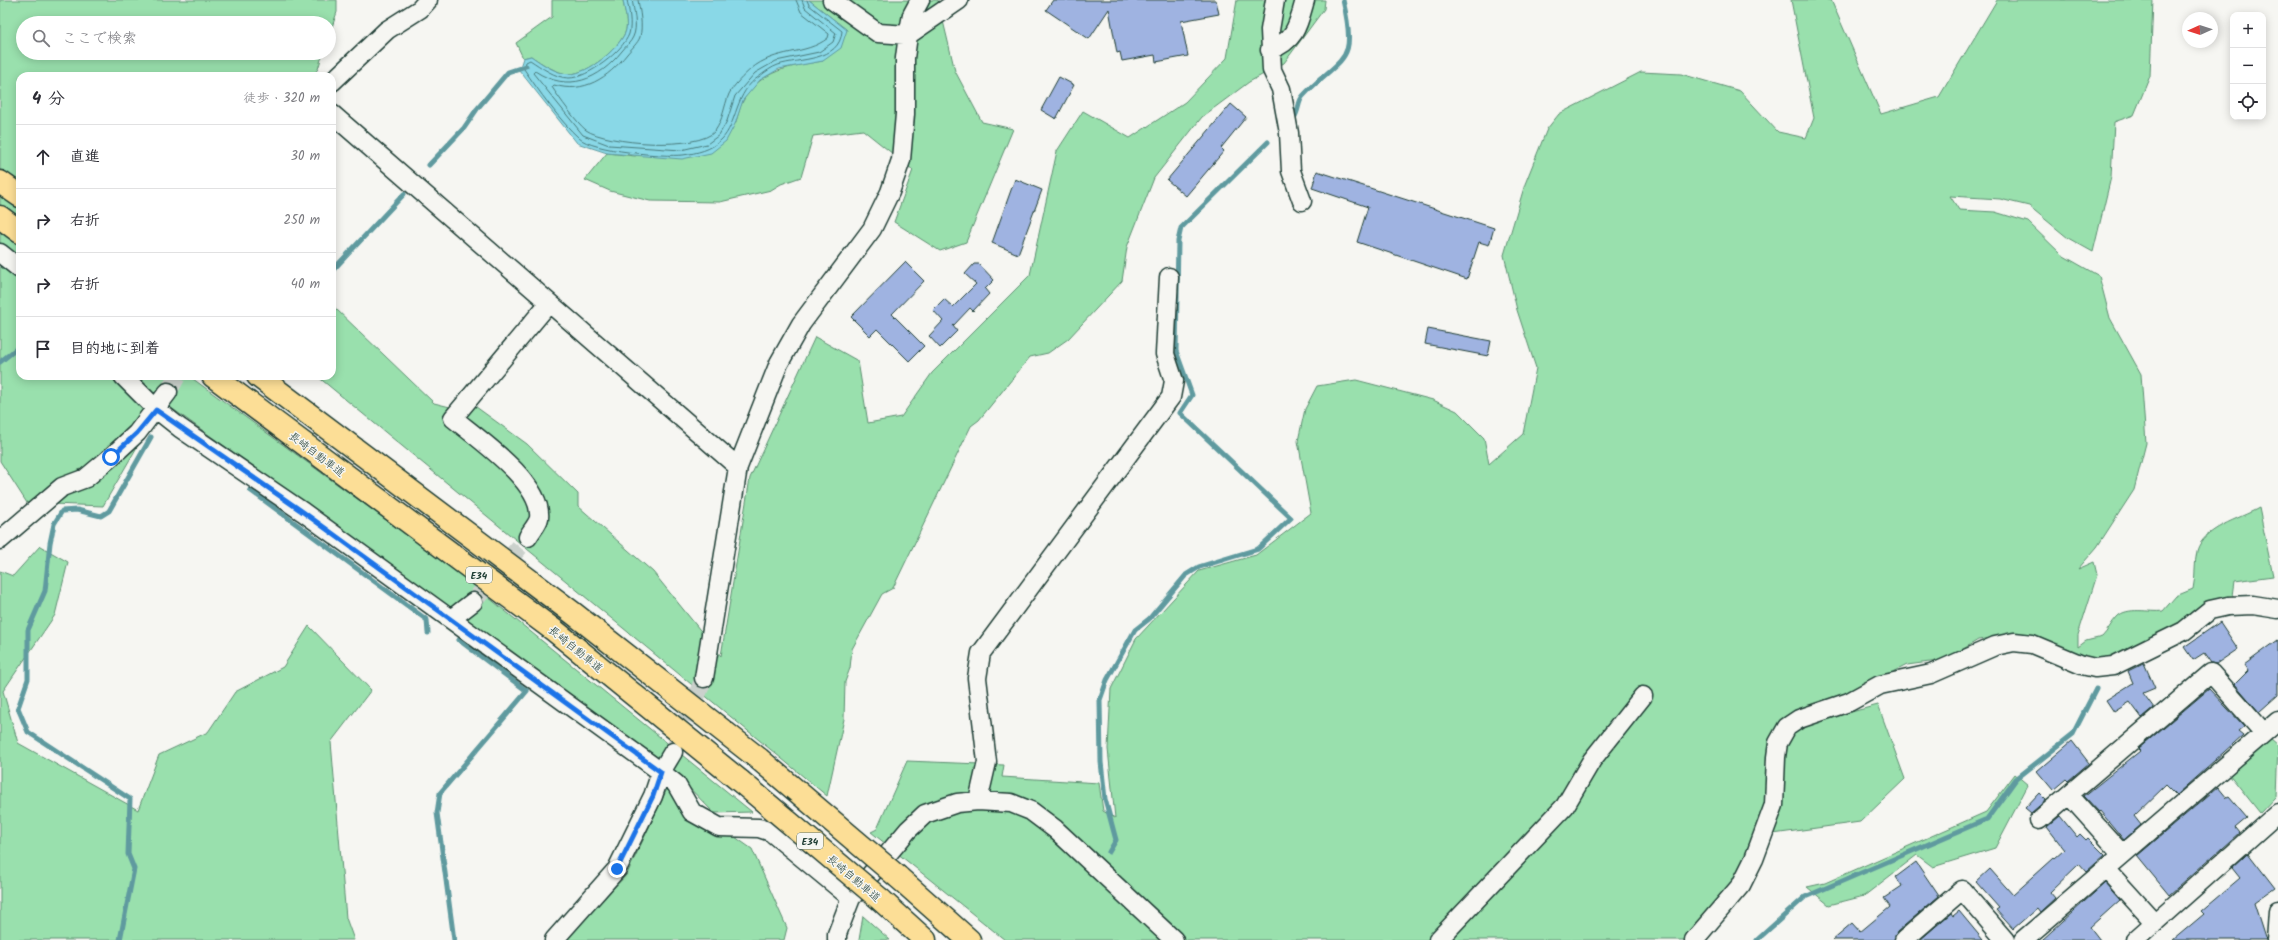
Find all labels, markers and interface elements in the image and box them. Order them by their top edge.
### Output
north arrow [2182,12,2218,48]
map controls [2230,12,2266,120]
button: + [2230,12,2266,48]
search box [16,16,336,60]
icon: search [30,27,52,49]
text: ここで検索 [62,27,137,51]
button: − [2230,48,2266,84]
button: locate [2230,84,2266,120]
text: 4 分 [32,86,65,113]
text: 徒歩 · 320 m [243,88,320,109]
text: 直進 [70,145,100,169]
icon: ahead [32,146,54,168]
text: 30 m [291,146,320,167]
text: 右折 [70,209,100,233]
icon: right [32,210,54,232]
text: 250 m [283,210,320,231]
text: 右折 [70,273,100,297]
icon: right [32,274,54,296]
text: 40 m [291,274,320,295]
text: 目的地に到着 [70,337,160,361]
icon: arrive [32,338,54,360]
street label: 長崎自動車道 [285,428,348,482]
route start [102,448,120,466]
road number: E34 [466,567,492,583]
street label: 長崎自動車道 [544,622,607,678]
road number: E34 [797,833,823,849]
street label: 長崎自動車道 [822,851,884,907]
route end [608,860,626,878]

